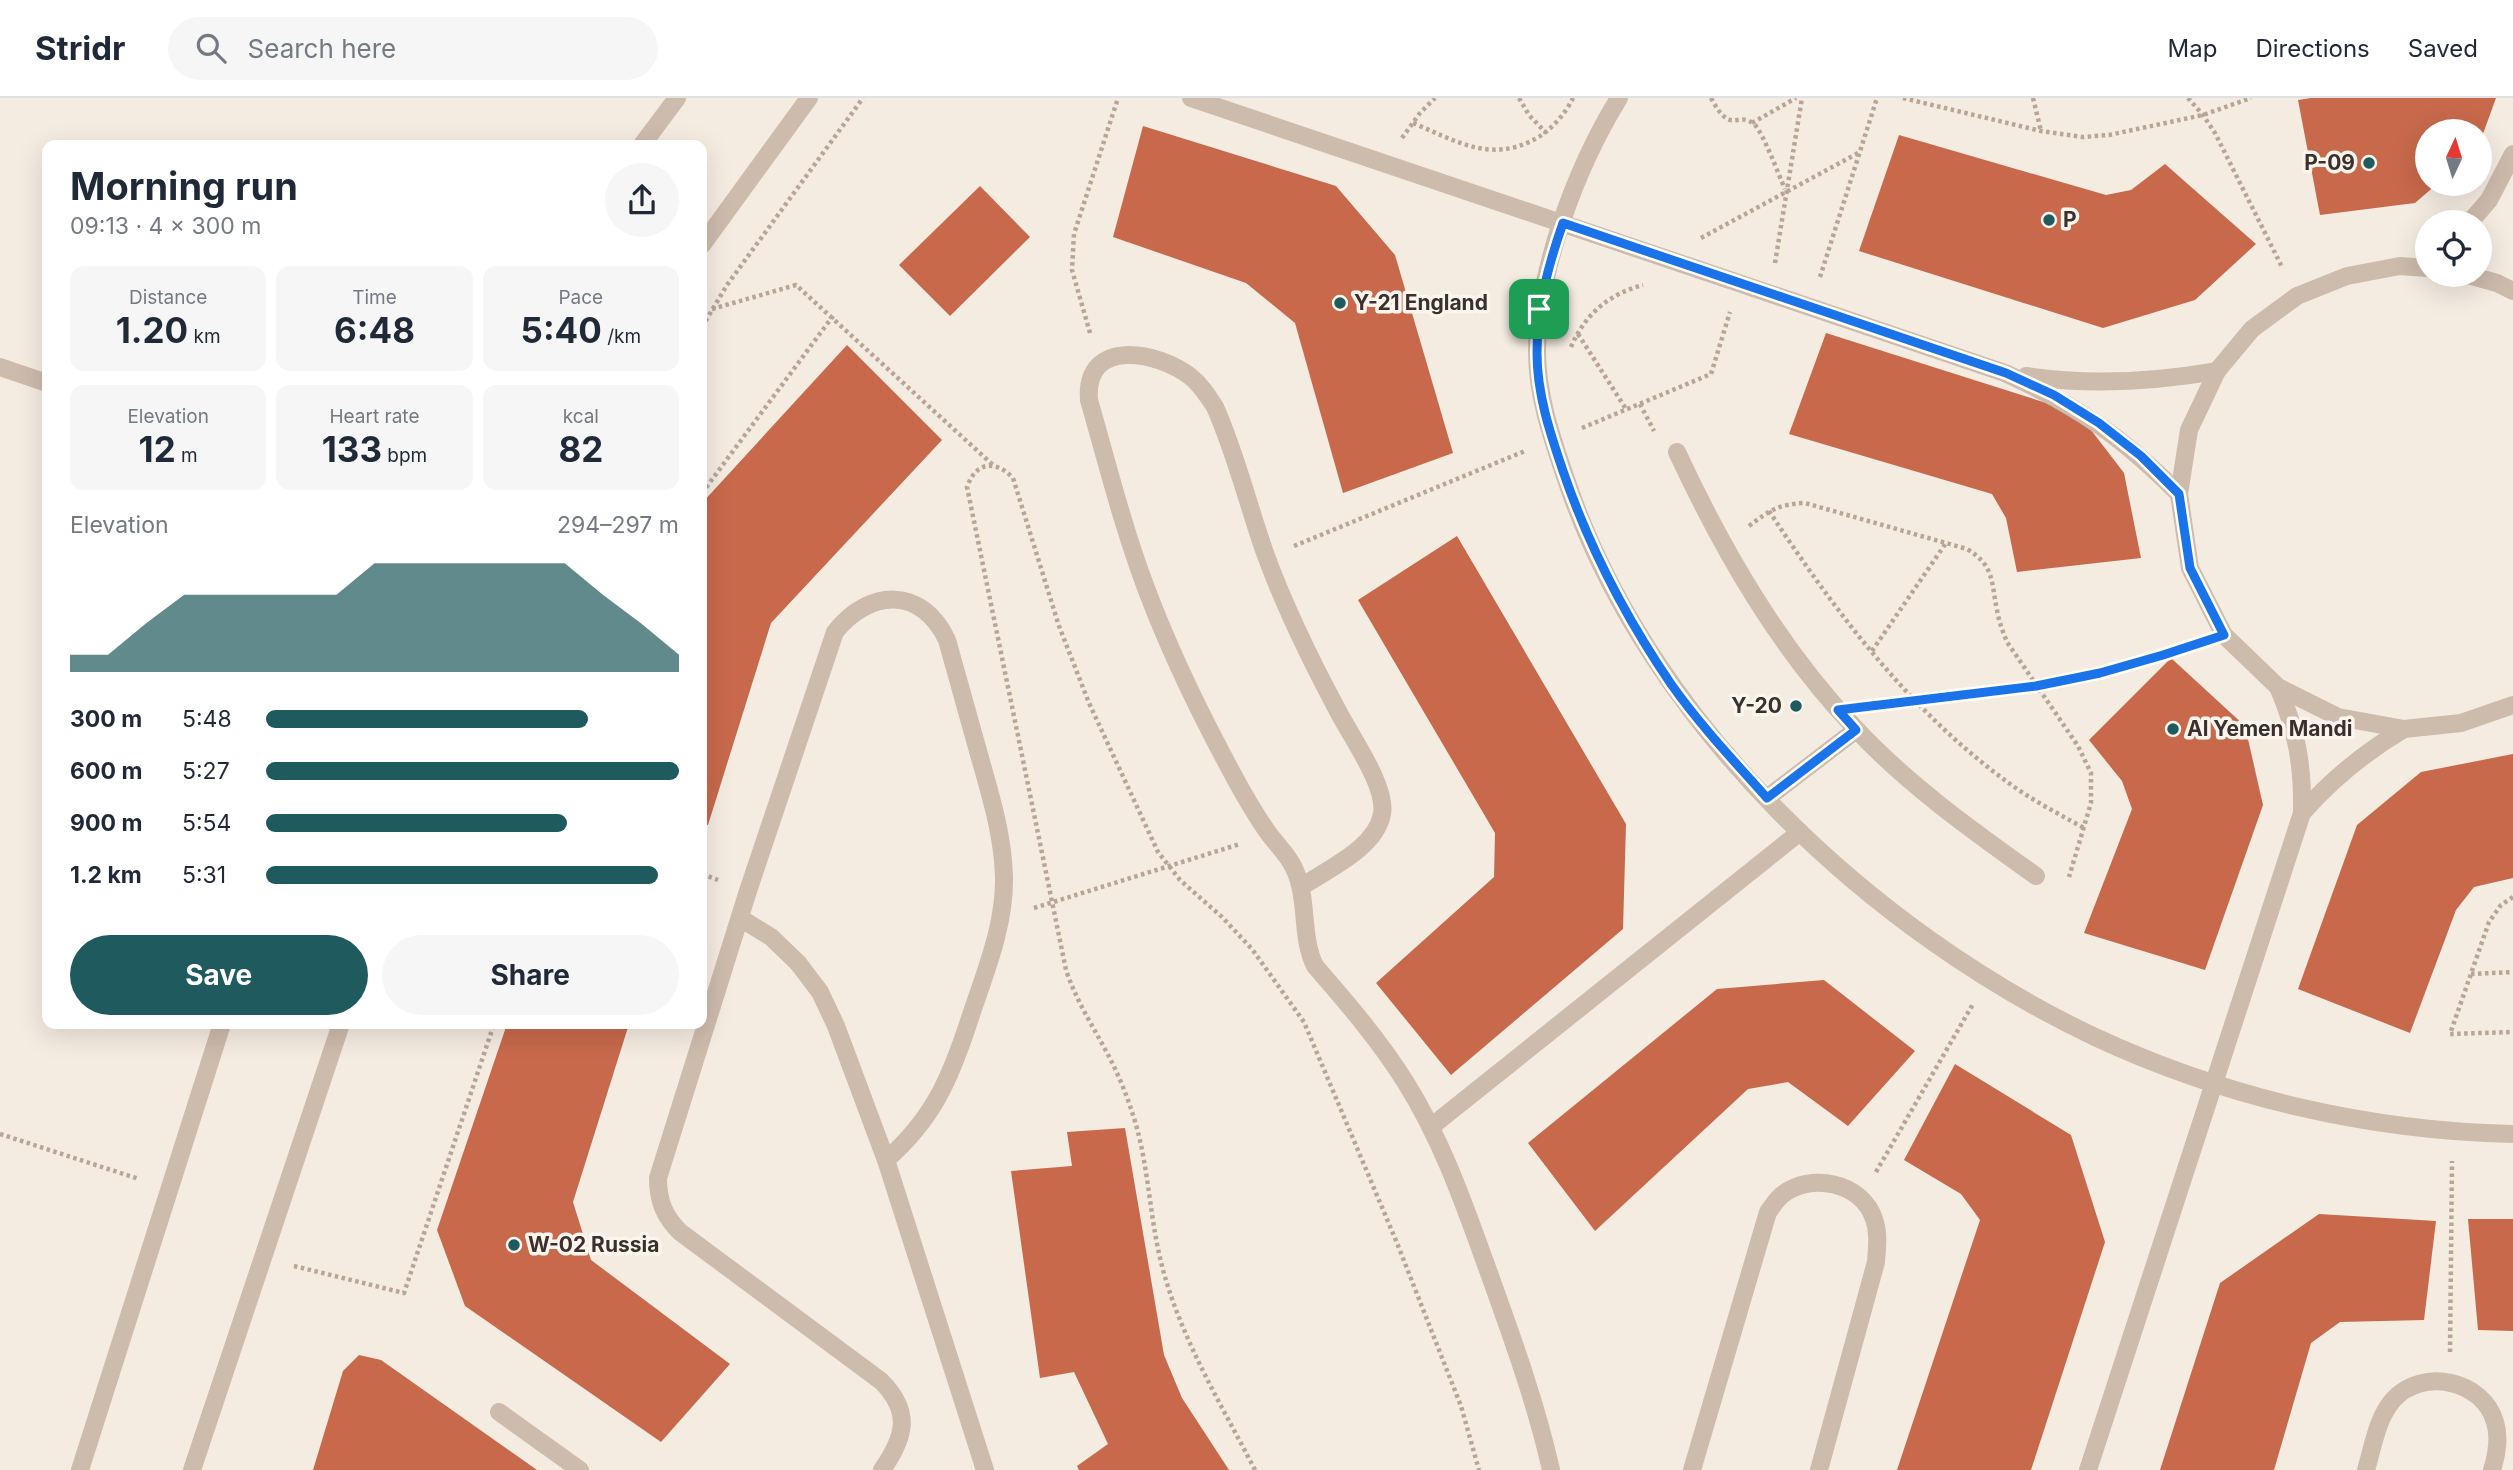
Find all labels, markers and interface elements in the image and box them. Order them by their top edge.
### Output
search box [168,17,658,80]
text: Stridr [35,28,126,68]
icon: search [192,29,230,67]
text: Search here [248,33,396,64]
text: Map [2168,34,2217,63]
text: Directions [2255,34,2370,63]
text: Saved [2408,34,2478,63]
north arrow [2415,119,2492,196]
map controls [2415,119,2492,287]
place label: P-09 [2304,150,2355,175]
marker: P-09 [2361,155,2377,171]
text: Morning run [70,163,298,209]
button: share [605,163,679,237]
place label: P [2063,207,2077,232]
button: locate [2415,210,2492,287]
text: 09:13 · 4 × 300 m [70,212,261,240]
marker: P [2041,212,2057,228]
pin [1509,279,1569,339]
text: Distance [129,286,207,309]
text: Time [352,286,397,309]
text: Pace [558,286,603,309]
place label: Y-21 England [1354,290,1488,315]
icon: arrive [1520,290,1558,328]
marker: Y-21 England [1332,295,1348,311]
text: 1.20 [116,309,188,351]
text: 6:48 [334,309,415,351]
text: 5:40 [521,309,602,351]
text: km [188,325,221,348]
text: /km [602,325,641,348]
text: Elevation [127,405,209,428]
text: Heart rate [329,405,419,428]
text: kcal [563,405,599,428]
text: 12 [139,428,176,470]
text: 133 [322,428,382,470]
text: 82 [558,428,603,470]
text: m [176,444,198,467]
text: bpm [382,444,427,467]
text: Elevation [70,511,169,539]
text: 294–297 m [557,511,679,539]
place label: Y-20 [1731,693,1782,718]
marker: Y-20 [1788,698,1804,714]
text: 300 m [70,705,142,733]
text: 5:48 [182,705,232,733]
place label: Al Yemen Mandi [2187,716,2352,741]
marker: Al Yemen Mandi [2165,721,2181,737]
text: 600 m [70,757,142,785]
text: 5:27 [182,757,230,785]
text: 900 m [70,809,142,837]
text: 5:54 [182,809,231,837]
text: 1.2 km [70,861,142,889]
text: 5:31 [182,861,226,889]
button: Save [70,935,368,1015]
button: Share [382,935,679,1015]
place label: W-02 Russia [528,1232,659,1257]
marker: W-02 Russia [506,1237,522,1253]

